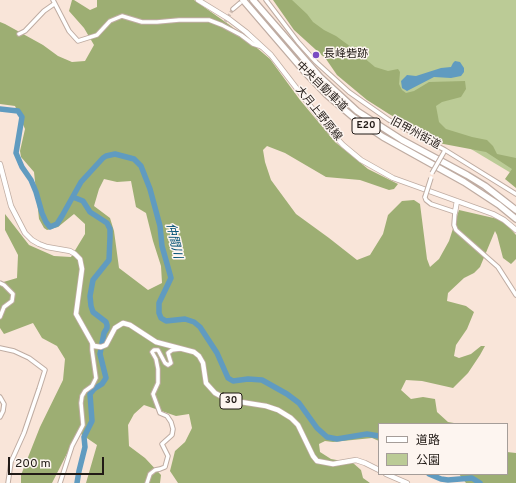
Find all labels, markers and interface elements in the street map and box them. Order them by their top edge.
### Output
place label: 長峰砦跡 [324,48,368,62]
marker: 長峰砦跡 [311,50,321,60]
street label: 中央自動車道 [293,59,349,115]
street label: 大月上野原線 [292,84,344,144]
street label: 旧甲州街道 [388,115,442,153]
road number: E20 [352,118,380,134]
water label: 仲間川 [162,222,184,260]
road number: 30 [220,393,242,409]
legend [378,423,508,475]
text: 道路 [416,433,440,449]
scale bar [10,449,106,475]
text: 公園 [416,453,440,469]
text: 200 m [15,456,51,472]

